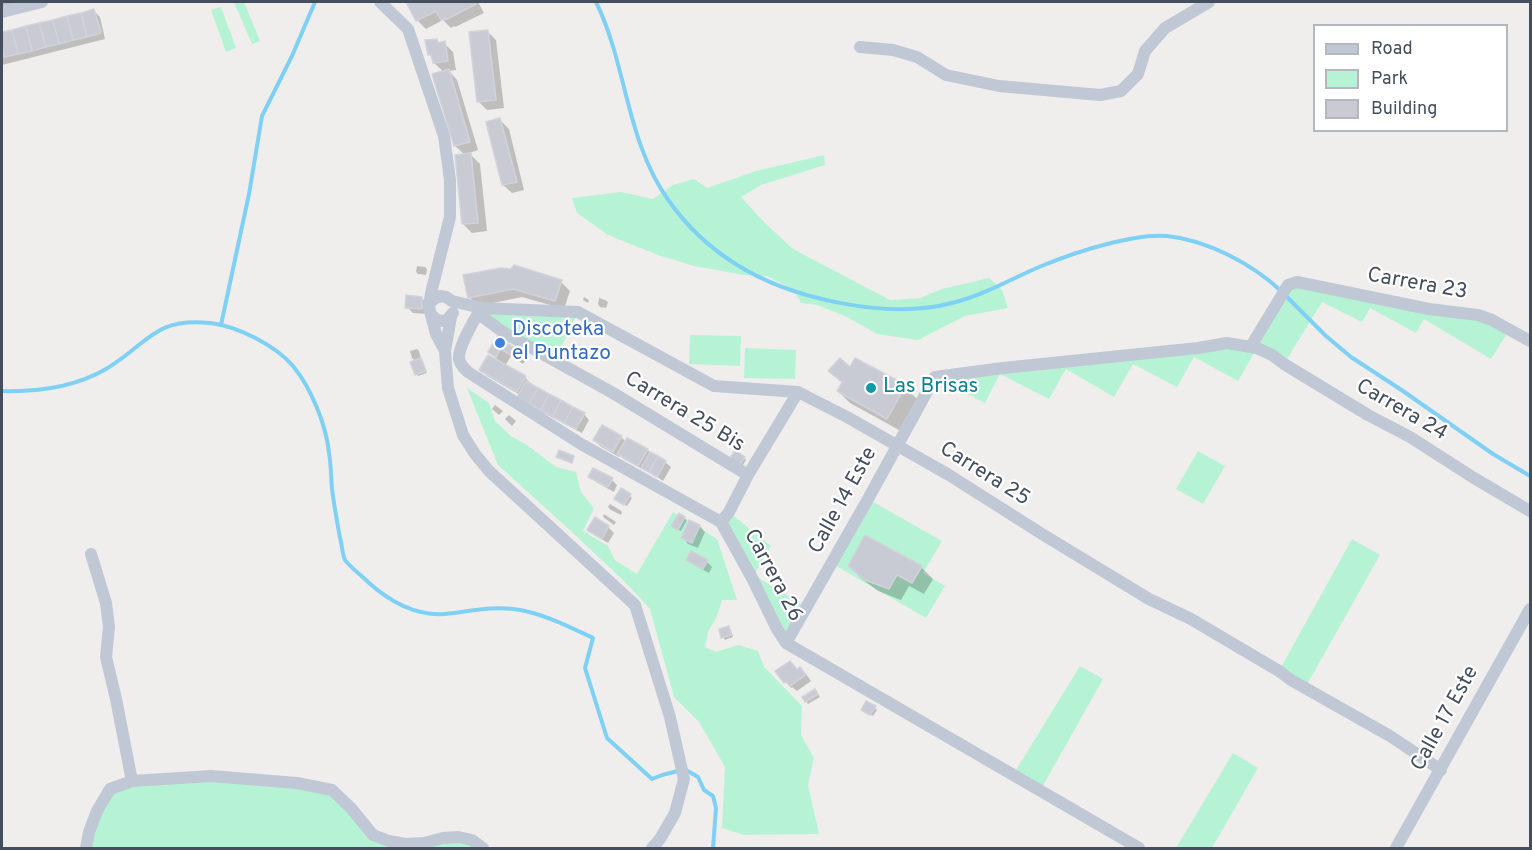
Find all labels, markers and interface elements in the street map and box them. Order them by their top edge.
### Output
legend [1313,24,1508,132]
text: Road [1371,38,1413,61]
text: Park [1371,68,1408,91]
text: Building [1371,98,1437,121]
street label: Carrera 23 [1365,264,1469,306]
place label: Discoteka el Puntazo [512,318,611,368]
marker: Discoteka el Puntazo [493,336,507,350]
street label: Carrera 25 Bis [619,367,749,459]
place label: Las Brisas [883,375,978,401]
street label: Carrera 24 [1351,375,1451,447]
marker: Las Brisas [864,381,878,395]
street label: Carrera 25 [934,437,1034,513]
street label: Calle 14 Este [804,443,884,559]
street label: Carrera 26 [737,525,807,627]
street label: Calle 17 Este [1407,662,1485,776]

